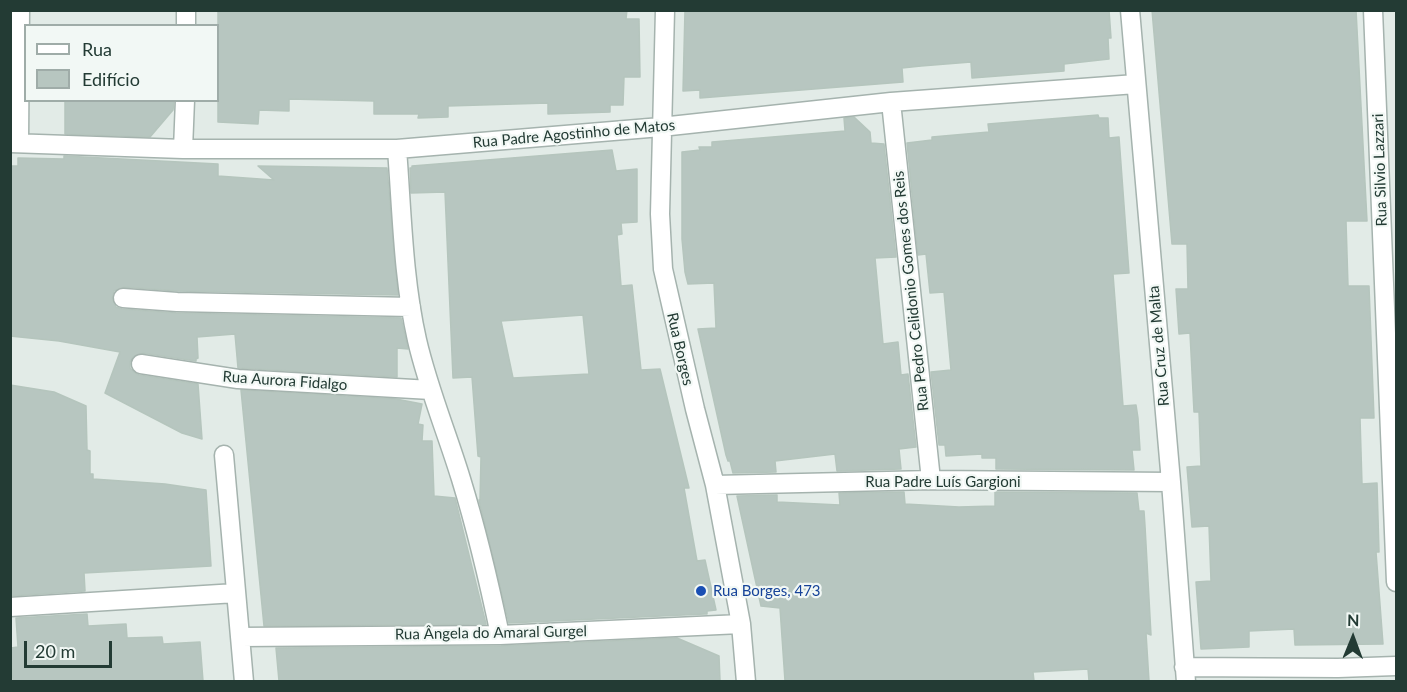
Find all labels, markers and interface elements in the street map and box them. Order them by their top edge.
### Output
legend [24,24,219,102]
text: Rua [82,38,112,60]
text: Edifício [82,68,140,90]
street label: Rua Silvio Lazzari [1369,113,1391,227]
street label: Rua Padre Agostinho de Matos [472,116,676,152]
street label: Rua Pedro Celidonio Gomes dos Reis [889,170,933,412]
street label: Rua Cruz de Malta [1145,285,1173,407]
street label: Rua Borges [663,311,697,387]
street label: Rua Aurora Fidalgo [222,368,348,394]
street label: Rua Padre Luís Gargioni [865,473,1021,491]
place label: Rua Borges, 473 [713,582,821,600]
marker: Rua Borges, 473 [694,584,708,598]
north arrow [1323,608,1383,668]
text: N [1347,610,1360,629]
street label: Rua Ângela do Amaral Gurgel [395,622,587,644]
scale bar [27,629,116,667]
text: 20 m [35,640,75,662]

